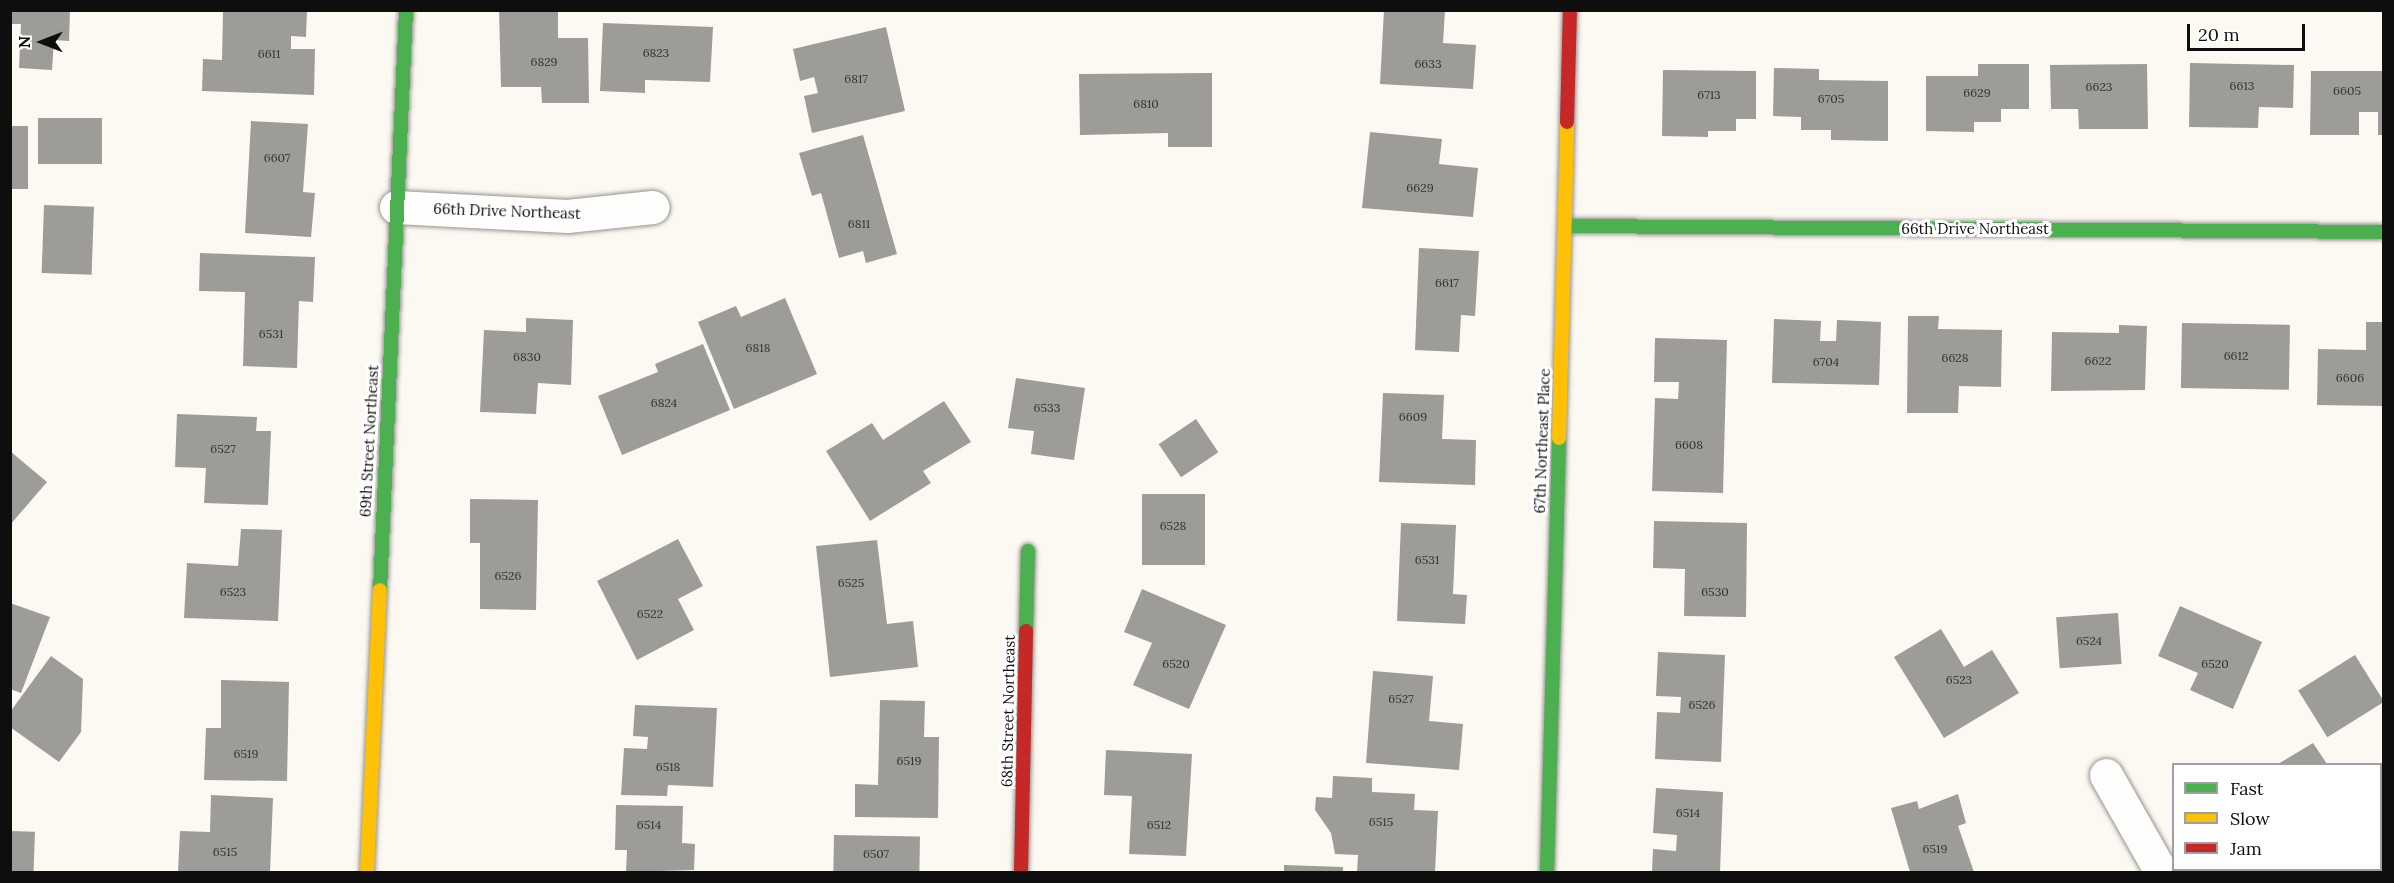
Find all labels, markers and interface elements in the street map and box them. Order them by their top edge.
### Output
north arrow [12,12,72,72]
scale bar [2190,12,2308,50]
text: 20 m [2198,23,2240,46]
text: N [14,36,34,48]
house number: 6823 [643,46,669,60]
house number: 6611 [258,47,280,61]
house number: 6829 [530,55,558,69]
house number: 6633 [1414,57,1442,71]
house number: 6817 [844,72,868,86]
house number: 6613 [2230,79,2254,93]
house number: 6623 [2086,80,2112,94]
house number: 6605 [2333,84,2361,98]
house number: 6629 [1963,86,1991,100]
house number: 6713 [1697,88,1721,102]
house number: 6705 [1818,92,1844,106]
house number: 6810 [1133,97,1159,111]
house number: 6607 [264,151,290,165]
house number: 6629 [1406,181,1434,195]
street label: 66th Drive Northeast [433,199,581,223]
house number: 6811 [848,217,870,231]
street label: 66th Drive Northeast [1901,220,2049,238]
house number: 6617 [1435,276,1459,290]
house number: 6531 [259,327,283,341]
house number: 6818 [746,341,770,355]
house number: 6612 [2224,349,2248,363]
house number: 6830 [513,350,541,364]
house number: 6628 [1941,351,1969,365]
house number: 6622 [2085,354,2111,368]
house number: 6704 [1813,355,1839,369]
street label: 69th Street Northeast [356,364,382,518]
street label: 67th Northeast Place [1530,368,1554,514]
house number: 6606 [2336,371,2364,385]
house number: 6824 [651,396,677,410]
house number: 6533 [1034,401,1060,415]
house number: 6609 [1399,410,1427,424]
house number: 6608 [1675,438,1703,452]
house number: 6527 [210,442,236,456]
house number: 6528 [1160,519,1186,533]
house number: 6531 [1415,553,1439,567]
house number: 6526 [495,569,521,583]
house number: 6525 [838,576,864,590]
house number: 6523 [220,585,246,599]
house number: 6530 [1701,585,1729,599]
house number: 6522 [637,607,663,621]
house number: 6524 [2076,634,2102,648]
street label: 68th Street Northeast [998,635,1018,787]
house number: 6520 [1162,657,1190,671]
house number: 6520 [2201,657,2229,671]
house number: 6523 [1946,673,1972,687]
house number: 6527 [1388,692,1414,706]
house number: 6526 [1689,698,1715,712]
house number: 6519 [234,747,258,761]
house number: 6519 [897,754,921,768]
house number: 6518 [656,760,680,774]
legend [2172,763,2382,871]
text: Fast [2230,777,2264,800]
house number: 6514 [1676,806,1700,820]
text: Slow [2230,807,2270,830]
house number: 6515 [1369,815,1393,829]
house number: 6514 [637,818,661,832]
house number: 6512 [1147,818,1171,832]
text: Jam [2230,837,2262,860]
house number: 6519 [1923,842,1947,856]
house number: 6515 [213,845,237,859]
house number: 6507 [863,847,889,861]

